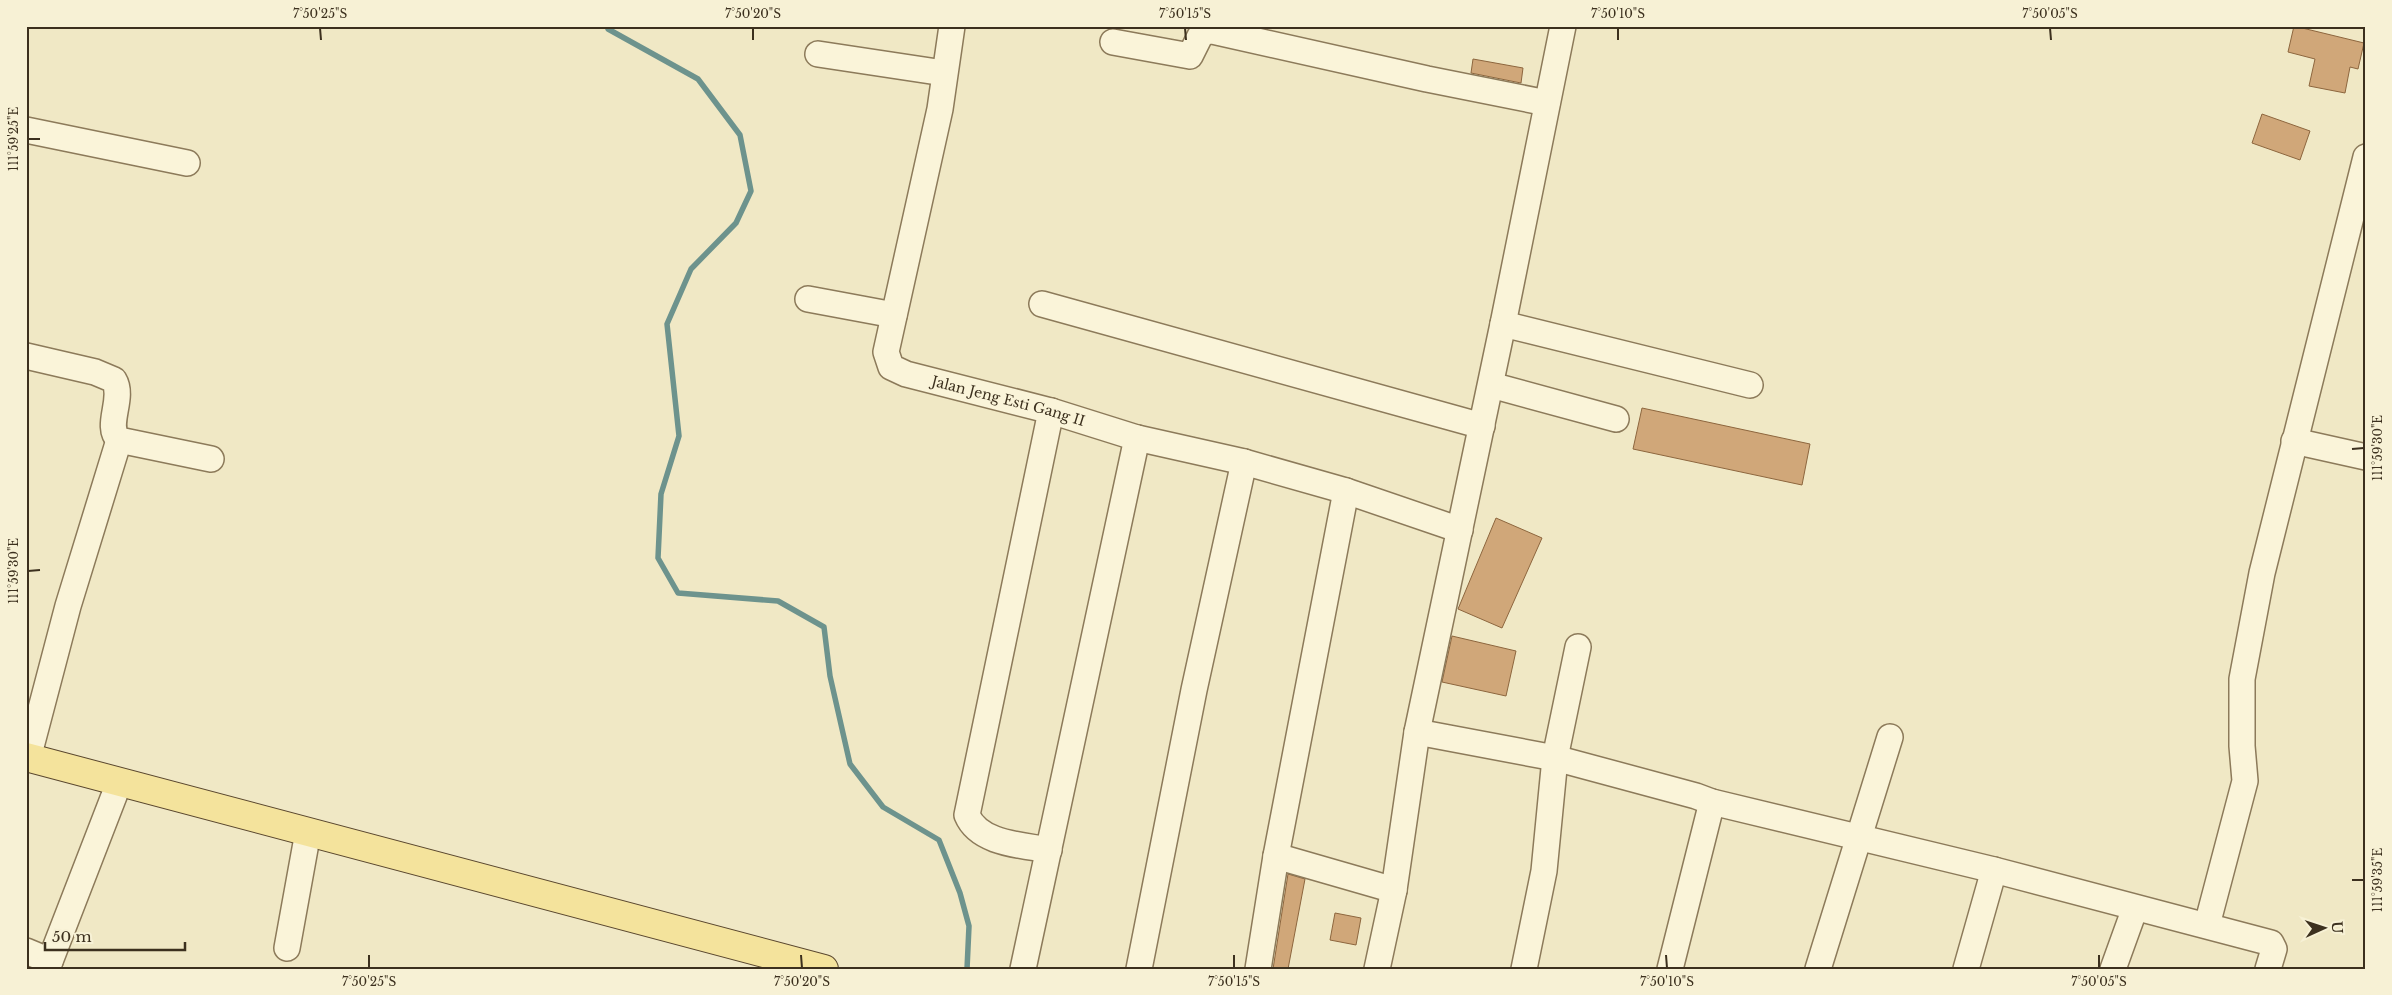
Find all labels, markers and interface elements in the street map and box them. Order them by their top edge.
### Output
text: 7°50'25"S [293,6,347,21]
text: 7°50'20"S [725,6,781,21]
text: 7°50'15"S [1159,6,1211,21]
text: 7°50'10"S [1591,6,1645,21]
text: 7°50'05"S [2022,6,2078,21]
text: 111°59'25"E [6,107,21,171]
street label: Jalan Jeng Esti Gang II [928,371,1088,430]
text: 111°59'30"E [2370,415,2385,481]
text: 111°59'30"E [6,538,21,604]
text: 111°59'35"E [2370,848,2385,912]
north arrow [2300,902,2350,952]
scale bar [45,920,185,952]
text: U [2328,921,2346,935]
text: 50 m [52,927,92,946]
text: 7°50'25"S [342,974,396,989]
text: 7°50'20"S [774,974,830,989]
text: 7°50'15"S [1208,974,1260,989]
text: 7°50'10"S [1640,974,1694,989]
text: 7°50'05"S [2071,974,2127,989]

